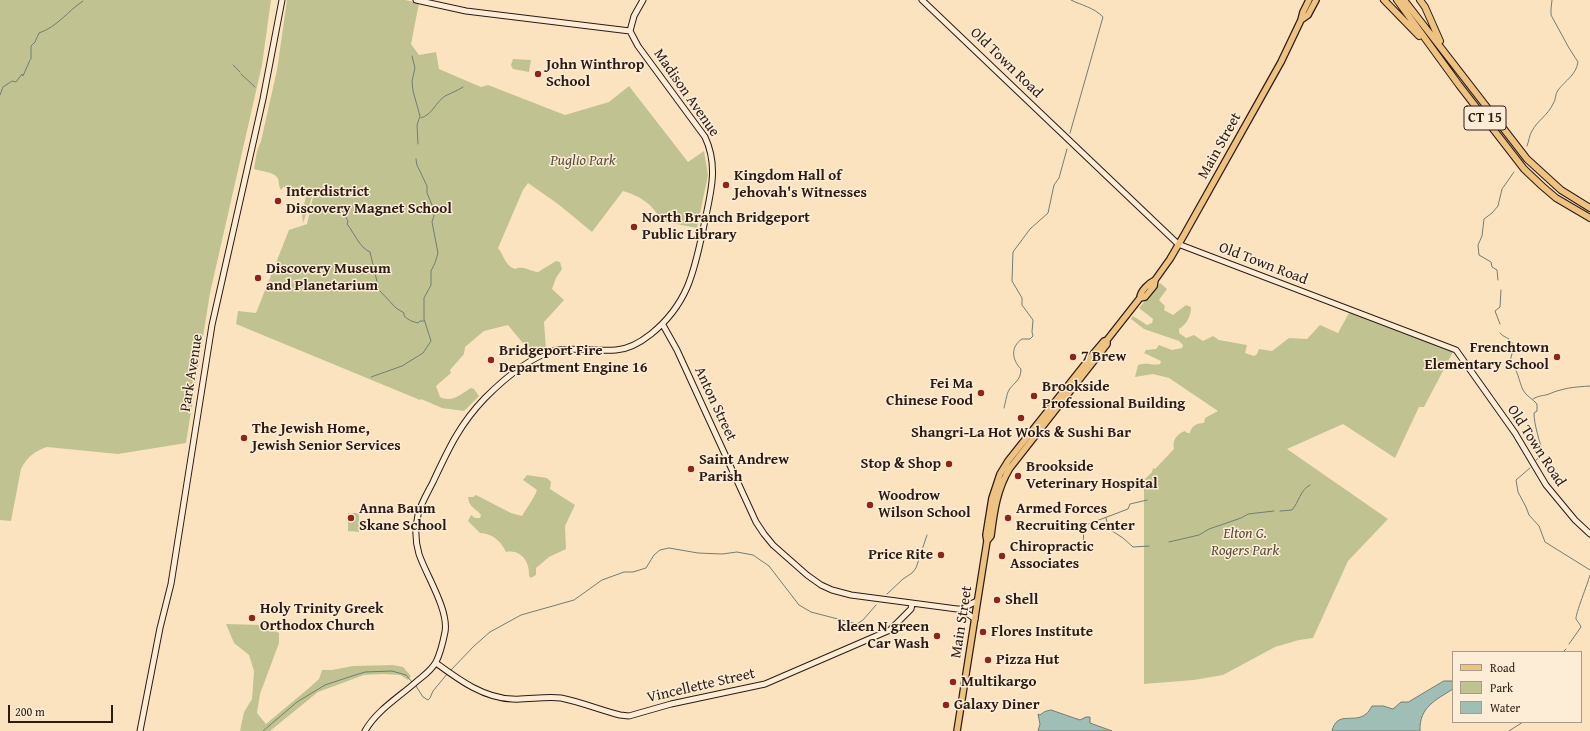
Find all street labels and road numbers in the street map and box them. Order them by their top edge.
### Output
street label: Old Town Road [966,24,1046,102]
street label: Madison Avenue [649,46,723,140]
road number: CT 15 [1464,106,1506,130]
street label: Main Street [1194,110,1246,182]
street label: Old Town Road [1216,239,1310,289]
street label: Park Avenue [177,333,207,413]
street label: Anton Street [690,364,740,444]
street label: Old Town Road [1503,402,1569,490]
street label: Main Street [947,584,977,660]
street label: Vincellette Street [645,665,757,707]

